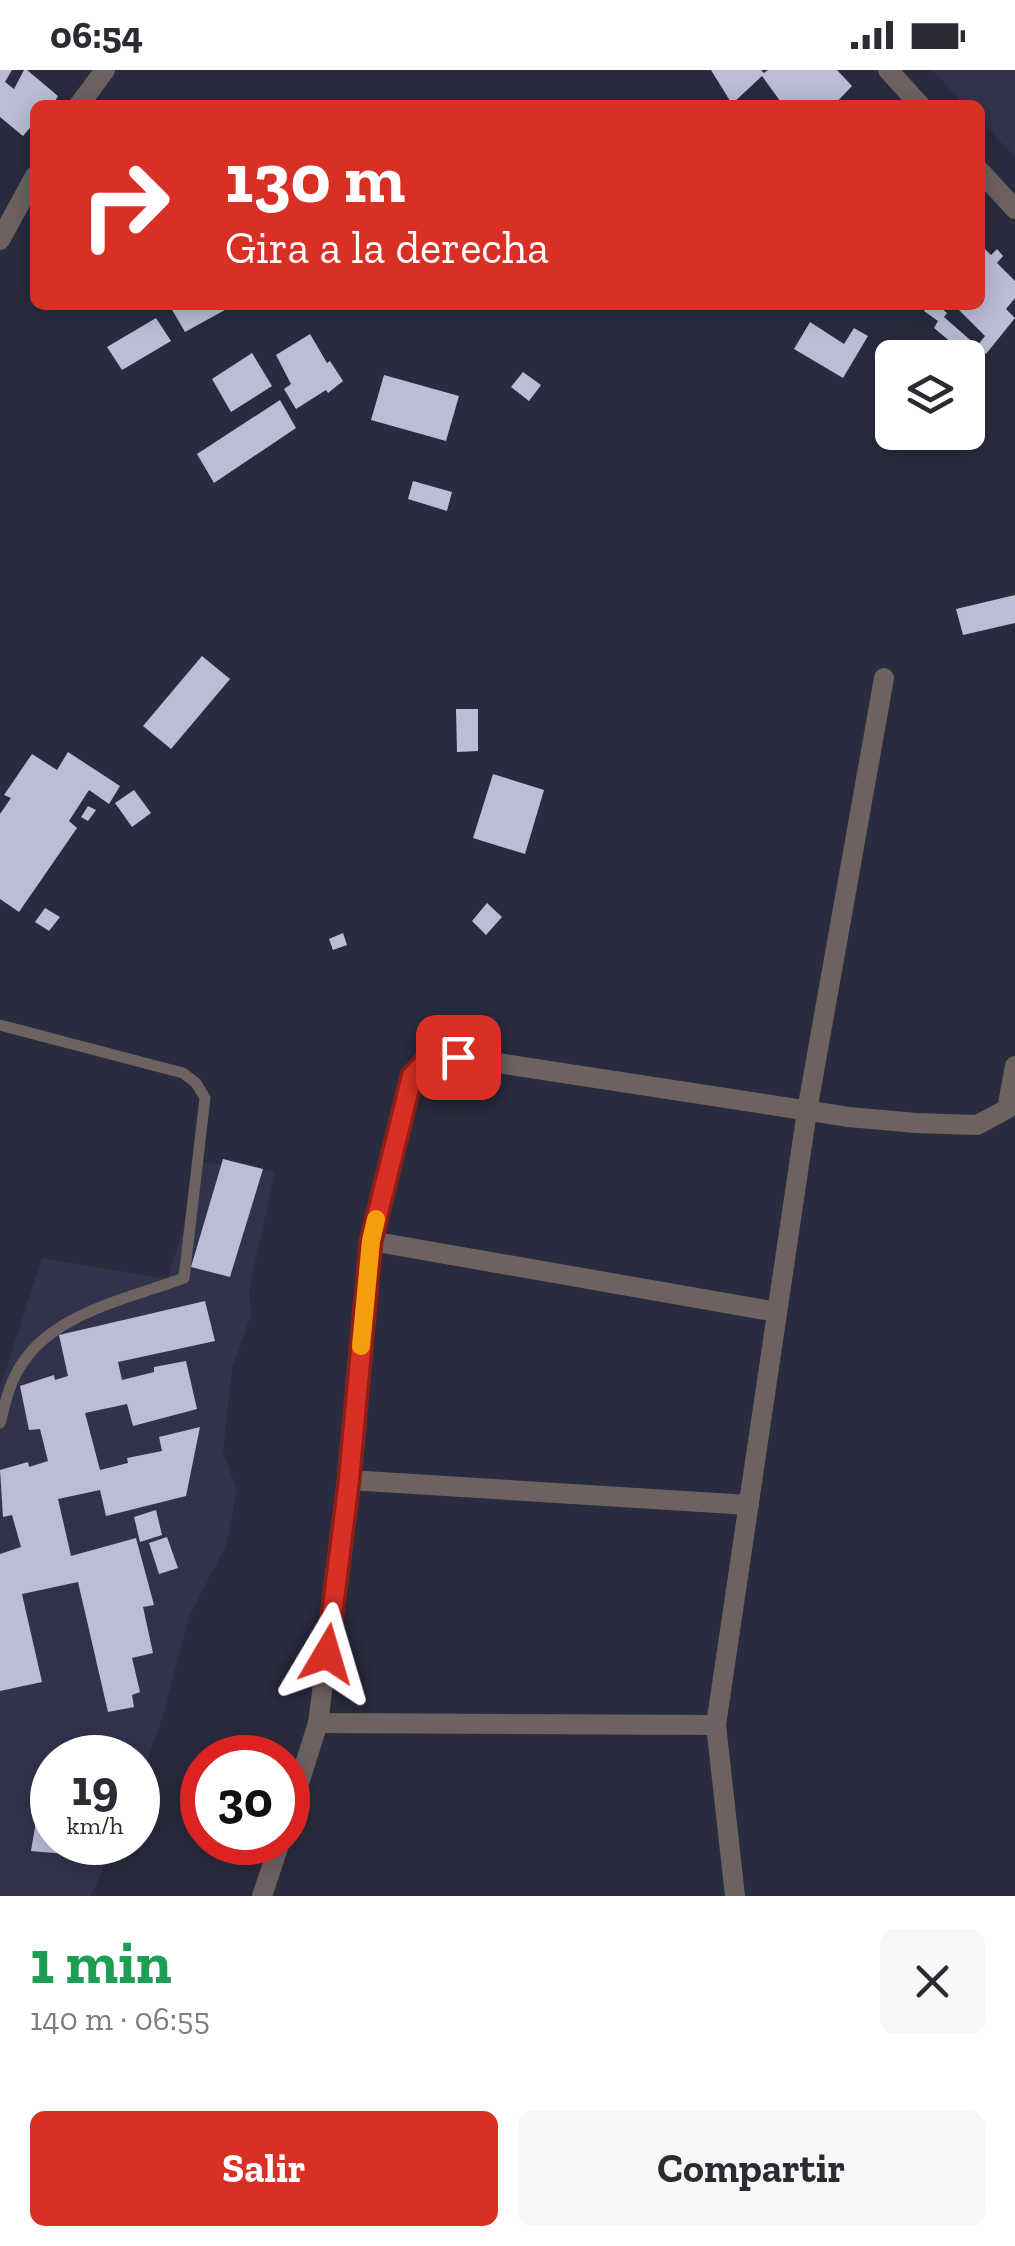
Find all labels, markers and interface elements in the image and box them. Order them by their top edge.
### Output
text: 06:54 [50,12,143,58]
text: 130 m [225,136,405,220]
icon: right [60,140,190,270]
text: Gira a la derecha [225,221,549,275]
map controls [875,340,985,450]
button: layers [875,340,985,450]
pin [416,1015,501,1100]
icon: arrive [431,1030,486,1085]
position arrow [275,1602,379,1706]
speed limit sign: 30 [180,1735,310,1865]
text: 19 [72,1758,118,1818]
text: km/h [66,1810,124,1840]
text: 1 min [30,1926,172,1998]
button: close [880,1929,985,2034]
text: 140 m · 06:55 [30,2000,210,2038]
button: Salir [30,2111,498,2226]
button: Compartir [518,2111,985,2226]

